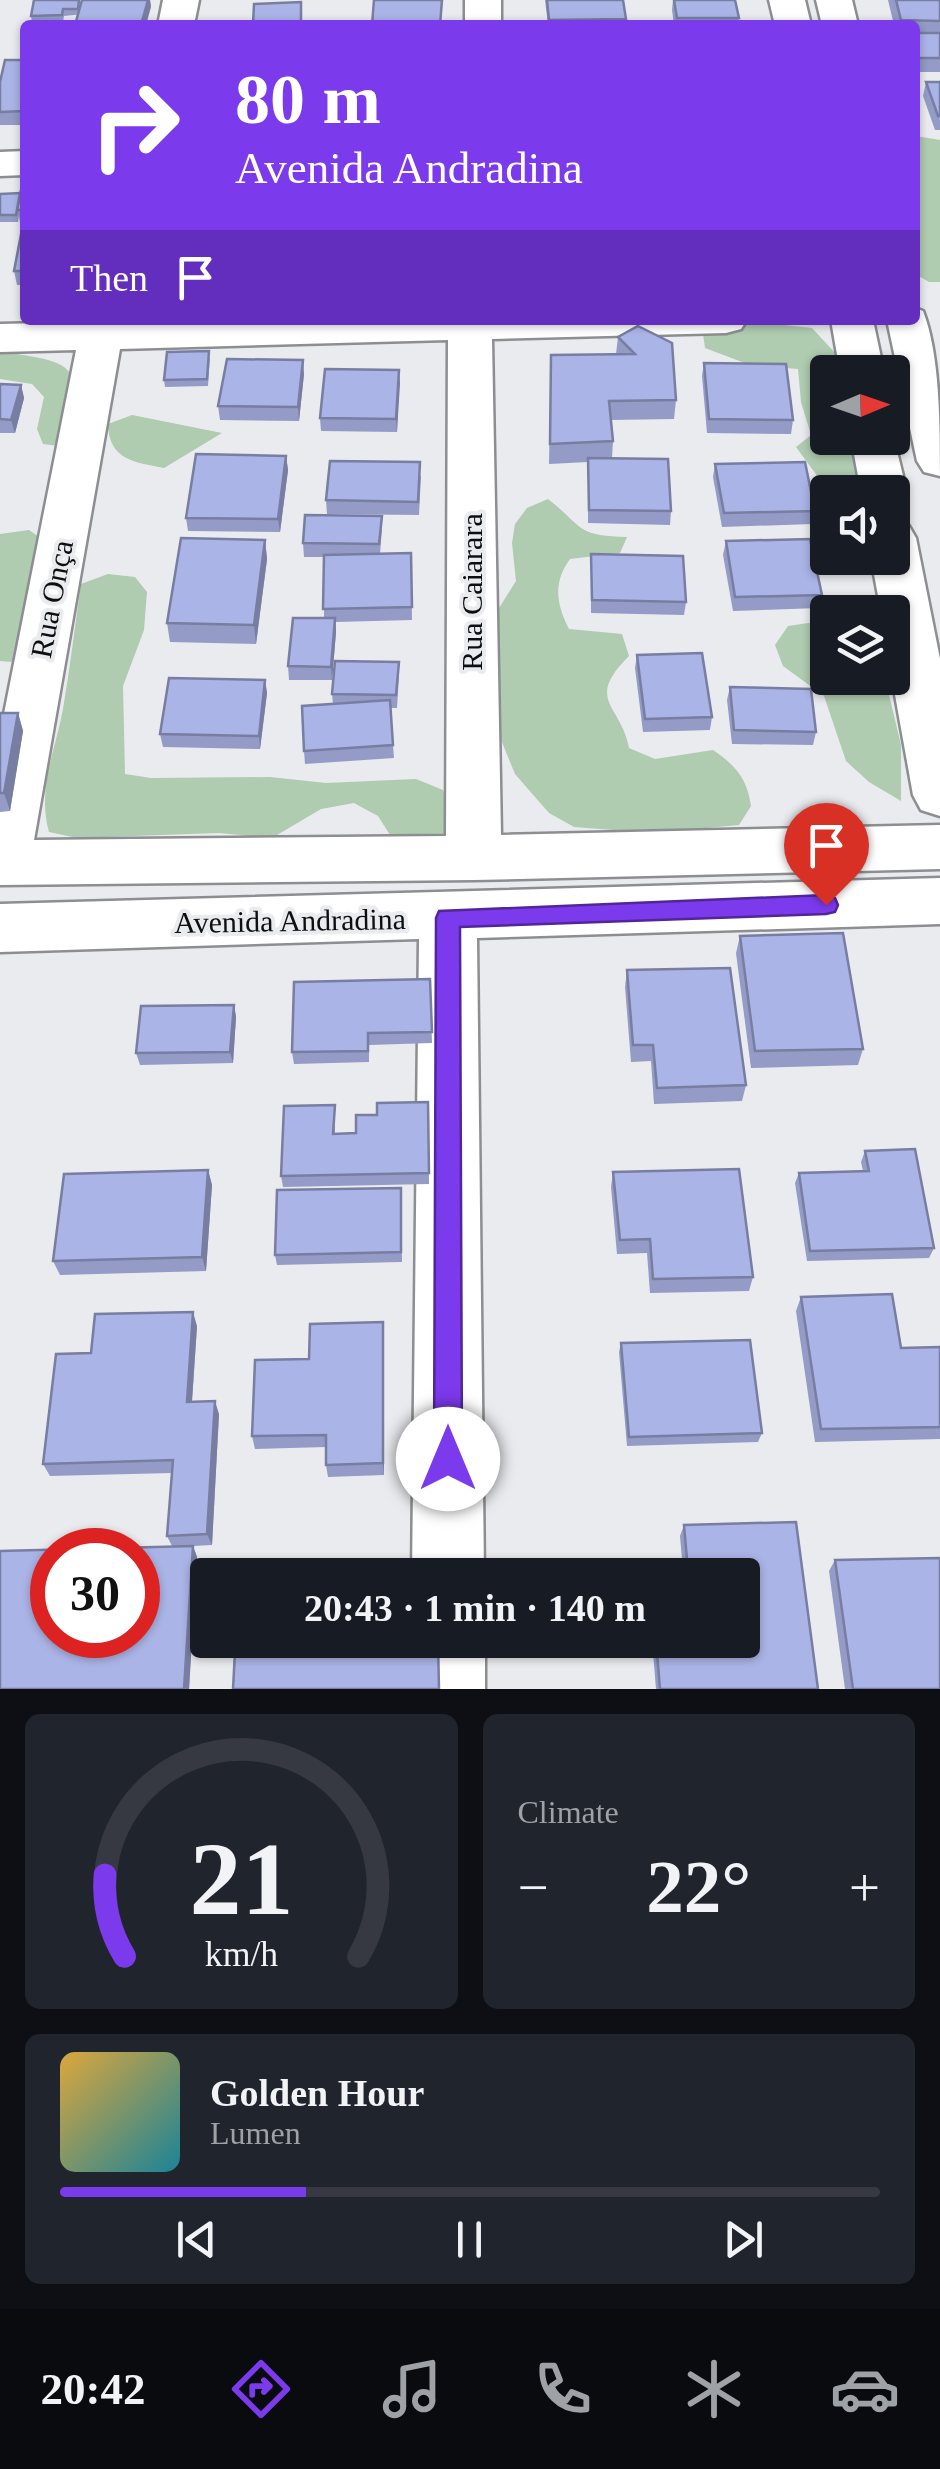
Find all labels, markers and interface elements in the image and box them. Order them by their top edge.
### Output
icon: right [70,60,200,190]
text: 80 m [235,61,381,138]
text: Avenida Andradina [235,143,583,193]
icon: arrive [168,250,223,305]
text: Then [70,257,148,299]
north arrow [810,355,910,455]
map controls [810,355,910,695]
button: sound [810,475,910,575]
street label: Rua Caiarara [455,513,488,671]
street label: Rua Onça [24,537,79,661]
button: layers [810,595,910,695]
pin [784,803,869,906]
icon: arrive [799,818,854,873]
street label: Avenida Andradina [174,902,406,939]
position arrow [396,1407,500,1511]
speed limit sign: 30 [30,1528,160,1658]
text: 20:43 · 1 min · 140 m [304,1587,646,1629]
text: Climate [518,1794,619,1830]
text: 21 [189,1821,293,1936]
text: 22° [646,1845,751,1928]
text: − [518,1857,549,1918]
text: + [849,1857,880,1918]
text: km/h [205,1934,278,1974]
text: Golden Hour [210,2072,424,2114]
text: Lumen [210,2115,301,2151]
icon: previous [169,2212,224,2267]
icon: pause [442,2212,497,2267]
icon: next [716,2212,771,2267]
icon: directions [226,2354,296,2424]
icon: music [377,2354,447,2424]
icon: phone [528,2354,598,2424]
icon: climate [679,2354,749,2424]
icon: car [830,2354,900,2424]
text: 20:42 [40,2364,145,2414]

